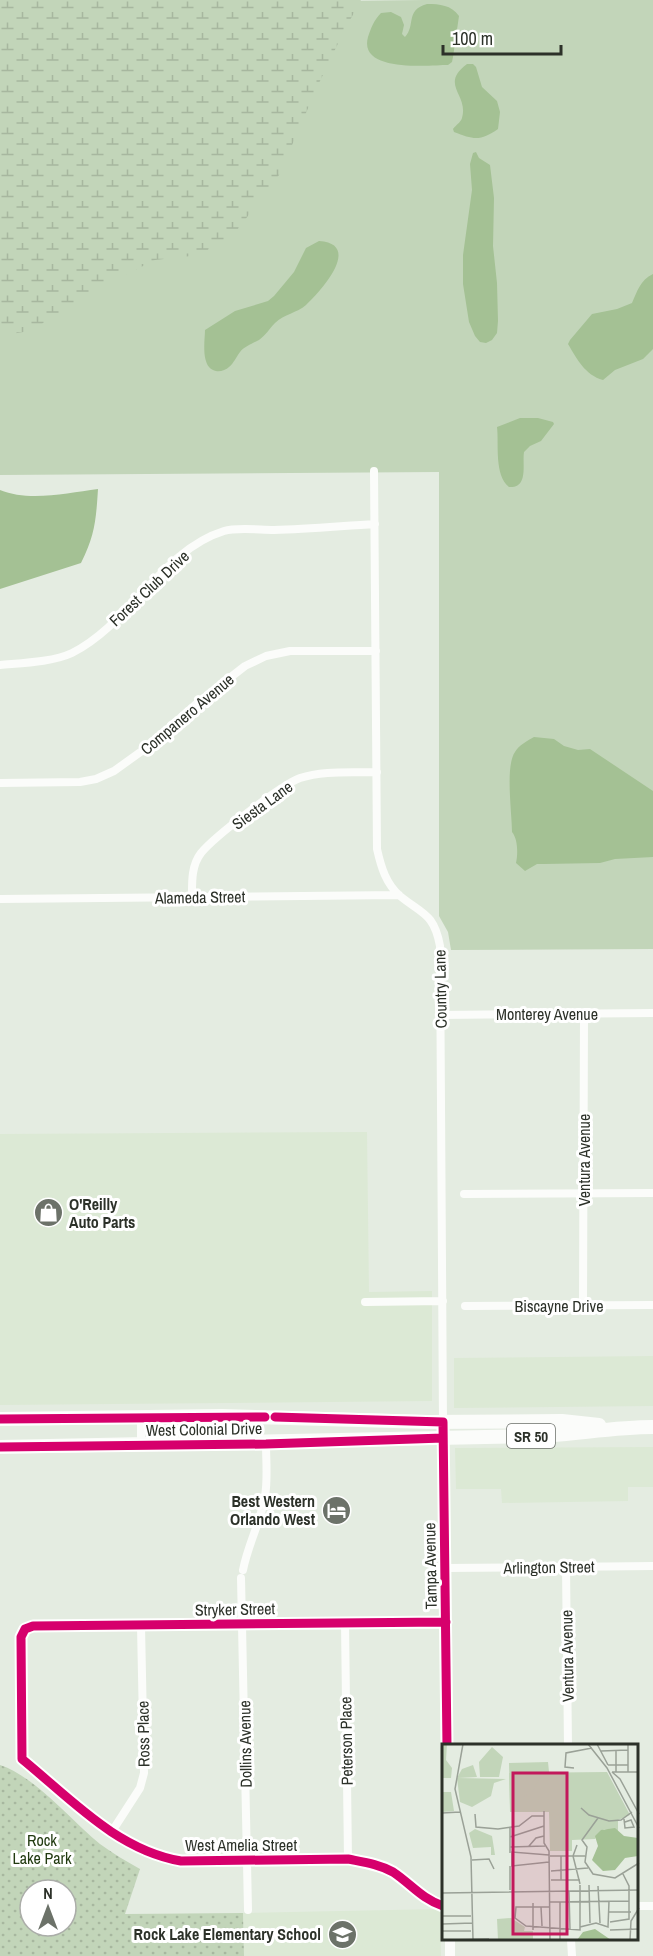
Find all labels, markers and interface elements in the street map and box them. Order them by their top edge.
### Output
scale bar [443,18,562,56]
text: 100 m [452,26,493,51]
street label: Forest Club Drive [104,545,194,631]
street label: Companero Avenue [136,668,238,760]
street label: Siesta Lane [227,776,297,834]
street label: Alameda Street [154,885,246,909]
street label: Country Lane [428,949,452,1029]
street label: Monterey Avenue [496,1003,598,1025]
street label: Ventura Avenue [573,1114,595,1206]
place label: O'Reilly Auto Parts [69,1193,135,1233]
shop icon: O'Reilly Auto Parts [32,1197,64,1229]
street label: Biscayne Drive [515,1295,603,1317]
street label: West Colonial Drive [146,1417,262,1441]
road number: SR 50 [507,1424,555,1448]
place label: Best Western Orlando West [230,1490,316,1530]
hotel icon: Best Western Orlando West [320,1494,352,1526]
street label: Tampa Avenue [418,1522,442,1610]
street label: Arlington Street [502,1555,595,1579]
street label: Stryker Street [195,1597,276,1621]
street label: Ventura Avenue [555,1610,579,1702]
street label: Peterson Place [334,1696,358,1786]
street label: Dollins Avenue [233,1700,257,1788]
street label: Ross Place [131,1701,155,1767]
inset map [442,1744,638,1941]
park label: Rock Lake Park [12,1829,72,1869]
street label: West Amelia Street [185,1834,297,1856]
north arrow [18,1878,78,1938]
text: N [43,1882,53,1904]
school or university icon: Rock Lake Elementary School [326,1918,358,1950]
place label: Rock Lake Elementary School [134,1923,321,1945]

